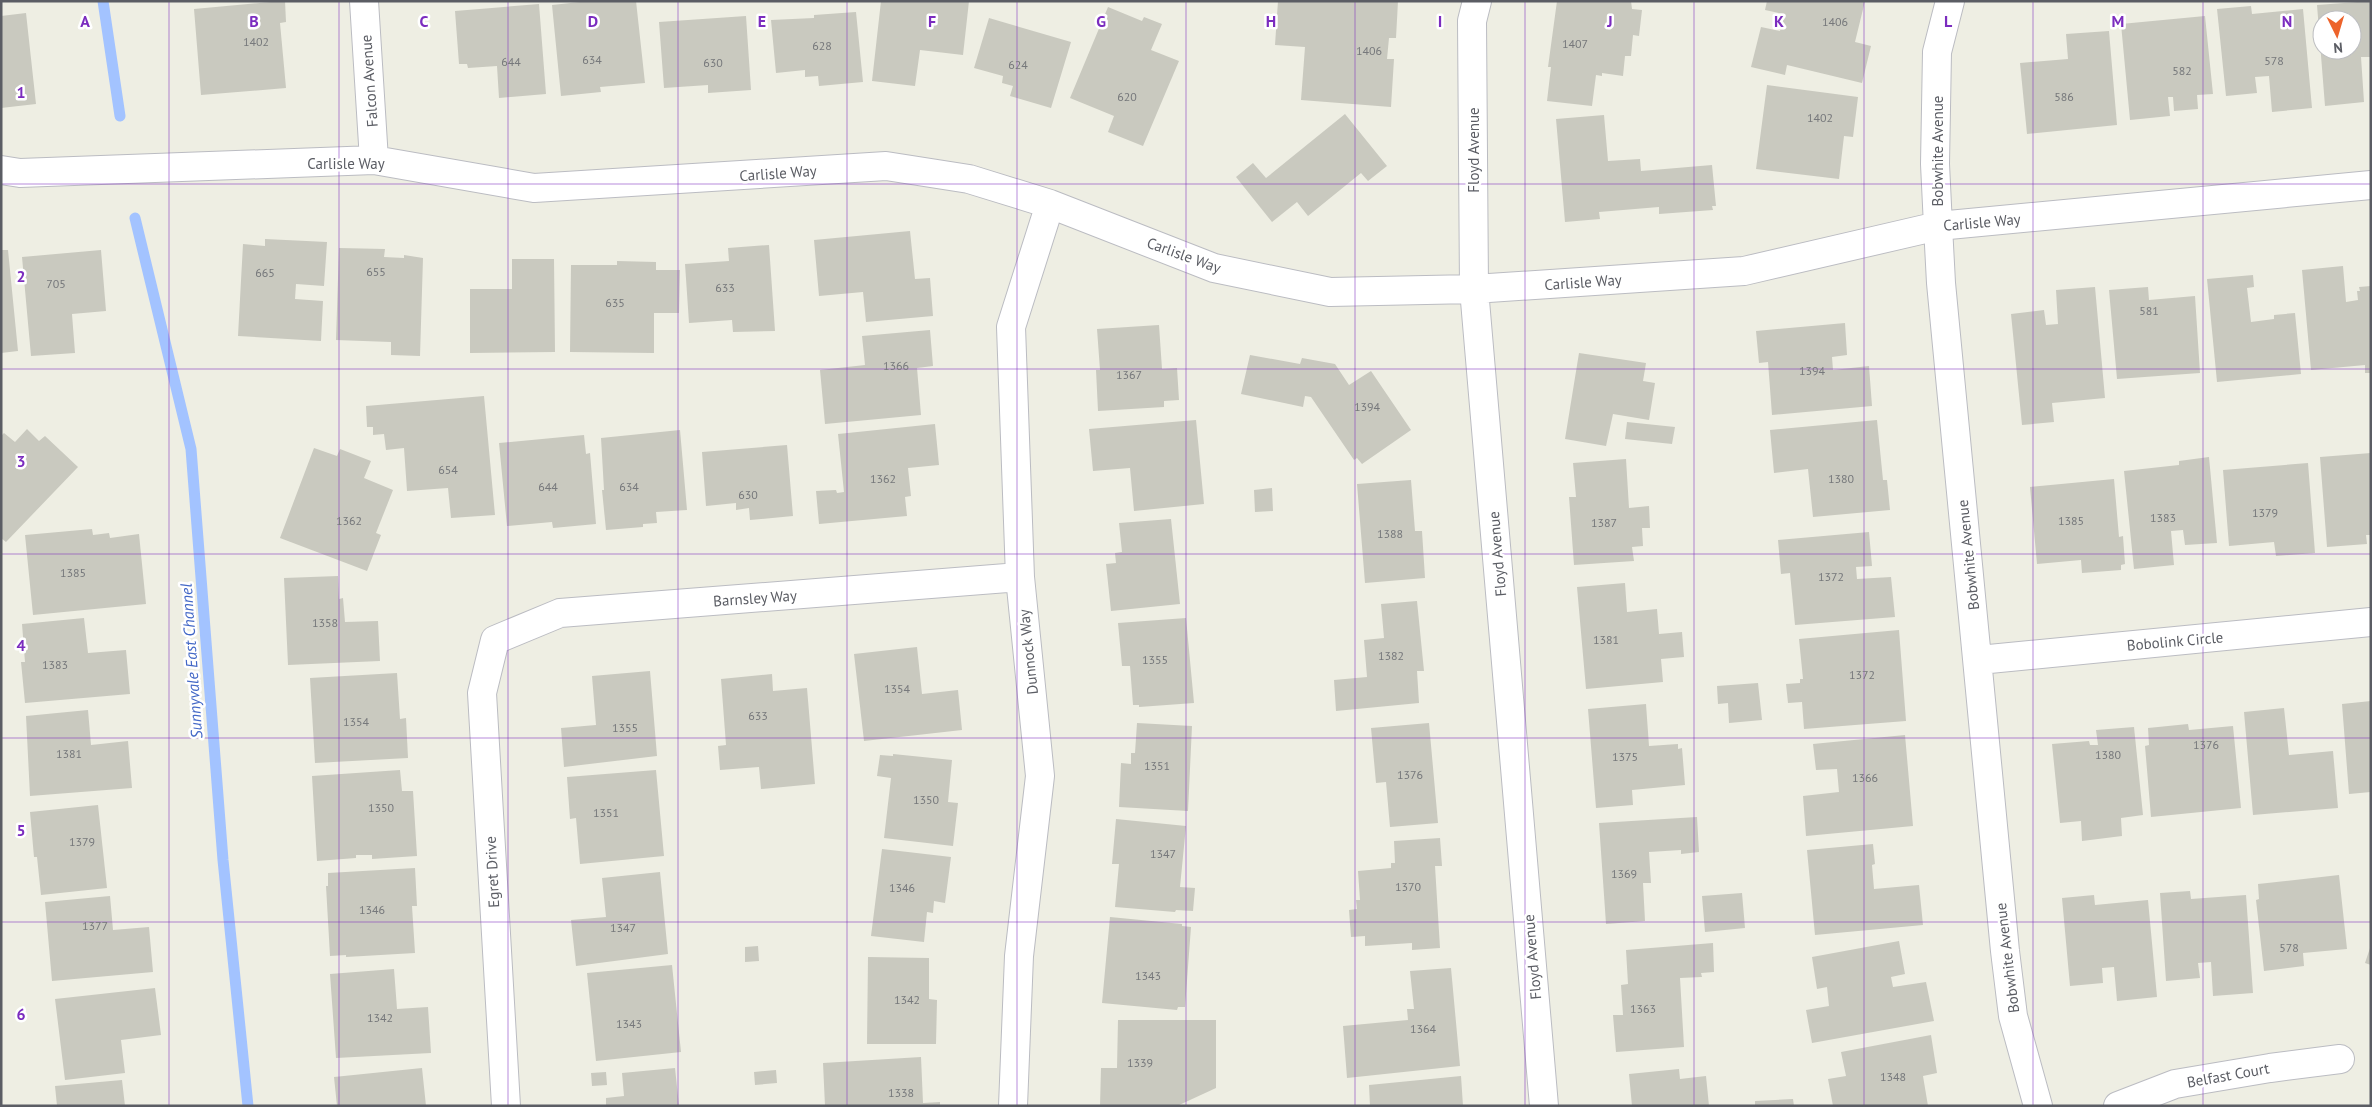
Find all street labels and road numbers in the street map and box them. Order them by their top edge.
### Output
street label: Falcon Avenue [356,34,382,128]
street label: Bobwhite Avenue [1928,96,1947,206]
street label: Floyd Avenue [1464,107,1483,193]
street label: Carlisle Way [307,154,385,173]
street label: Carlisle Way [739,161,817,185]
street label: Carlisle Way [1943,209,2021,235]
street label: Carlisle Way [1144,233,1224,277]
street label: Carlisle Way [1544,270,1622,294]
street label: Bobwhite Avenue [1953,499,1983,611]
street label: Floyd Avenue [1484,511,1510,597]
street label: Barnsley Way [712,586,798,610]
street label: Dunnock Way [1014,608,1042,696]
street label: Bobolink Circle [2126,627,2224,655]
street label: Egret Drive [481,836,503,908]
street label: Bobwhite Avenue [1991,902,2023,1014]
street label: Floyd Avenue [1519,914,1545,1000]
street label: Belfast Court [2185,1058,2271,1092]

